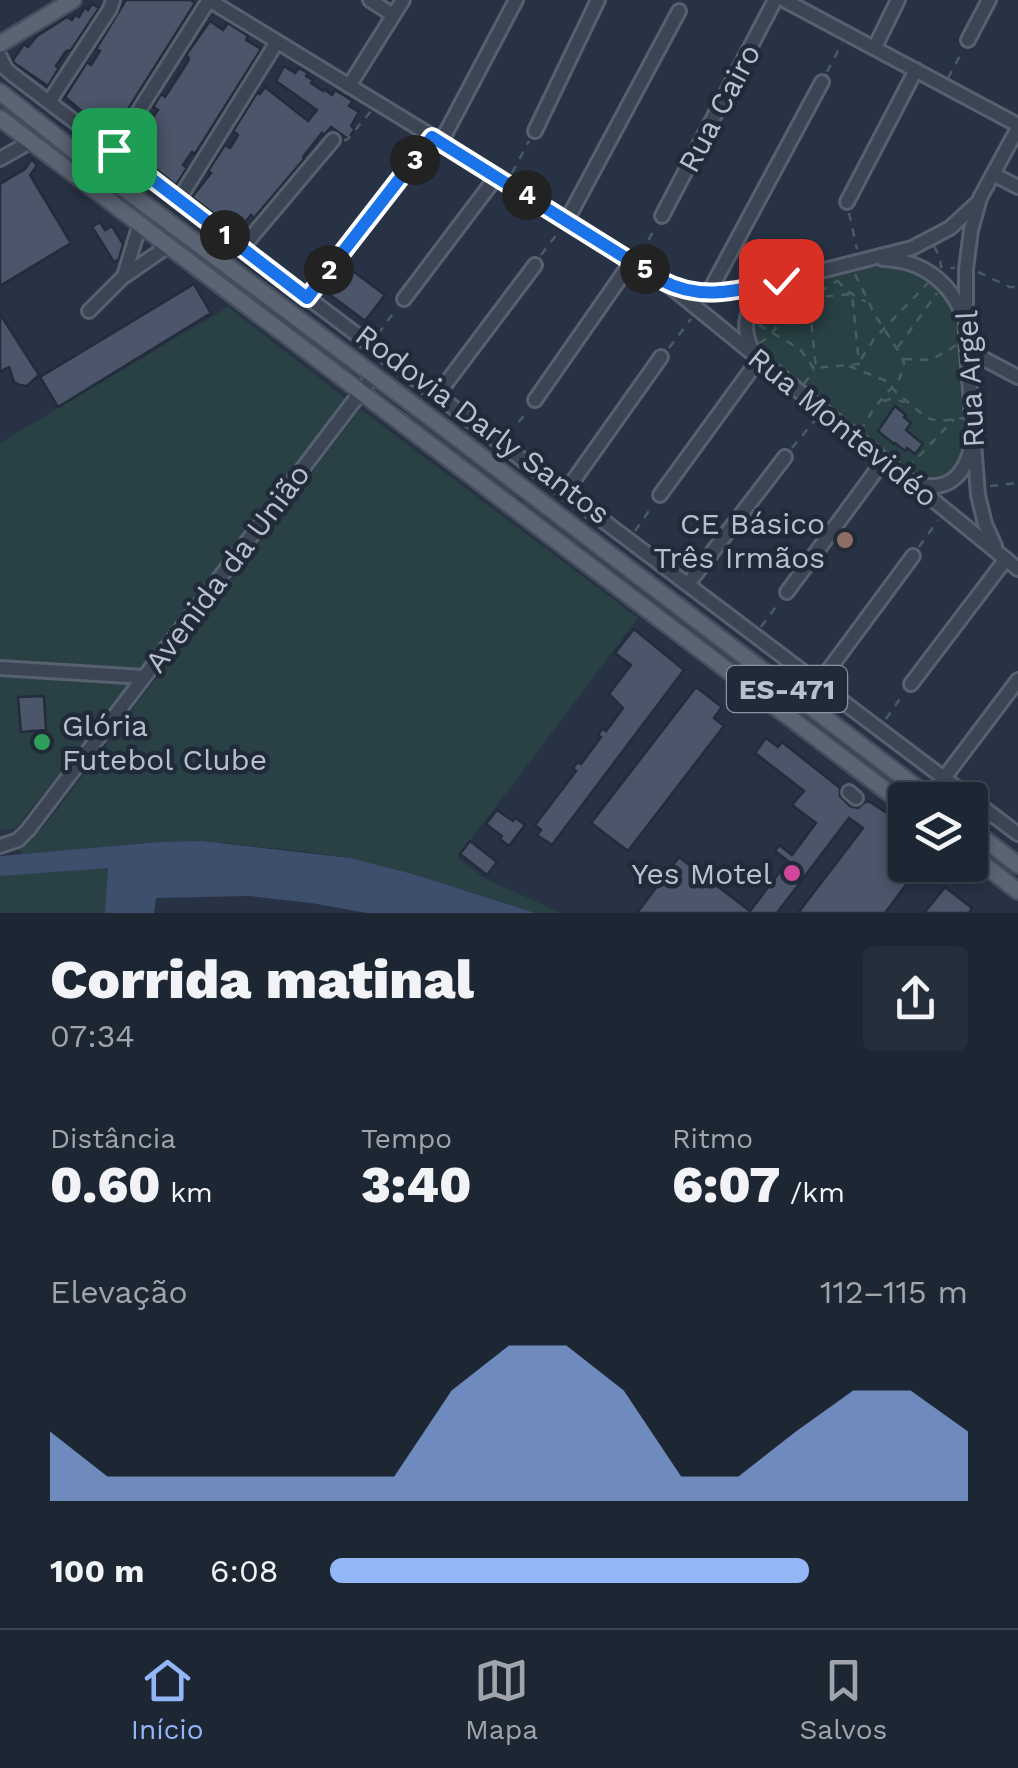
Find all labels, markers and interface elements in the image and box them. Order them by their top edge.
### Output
street label: Rua Cairo [671,38,767,178]
pin [72,108,157,193]
icon: arrive [87,123,142,178]
pin: 3 [390,135,440,185]
text: 3 [407,143,423,176]
pin: 4 [502,170,552,220]
text: 4 [518,178,536,211]
pin: 1 [200,210,250,260]
text: 1 [219,218,231,251]
pin [739,239,824,324]
pin: 5 [620,244,670,294]
pin: 2 [304,245,354,295]
text: 5 [637,252,653,285]
text: 2 [321,253,337,286]
icon: check [754,254,809,309]
street label: Rua Argel [949,310,991,448]
street label: Rodovia Darly Santos [349,317,617,531]
street label: Rua Montevidéo [741,340,945,514]
street label: Avenida da União [137,457,317,679]
place label: CE Básico Três Irmãos [653,506,825,575]
marker: CE Básico Três Irmãos [834,529,856,551]
road number: ES-471 [727,666,847,712]
place label: Glória Futebol Clube [62,708,267,777]
marker: Glória Futebol Clube [31,731,53,753]
map controls [888,782,988,882]
button: layers [888,782,988,882]
place label: Yes Motel [631,856,772,891]
marker: Yes Motel [781,862,803,884]
button: share [863,946,968,1051]
text: Corrida matinal [50,947,474,1011]
text: 07:34 [50,1017,135,1055]
text: Distância [50,1122,176,1155]
text: Tempo [361,1122,452,1155]
text: Ritmo [672,1122,753,1155]
text: 0.60 [50,1155,161,1214]
text: 3:40 [361,1155,472,1214]
text: 6:07 [672,1155,781,1214]
text: km [161,1176,213,1209]
text: /km [781,1176,845,1209]
text: Elevação [50,1273,188,1311]
text: 112–115 m [820,1273,968,1311]
text: 100 m [50,1552,144,1590]
text: 6:08 [210,1552,279,1590]
tab: Início [131,1653,204,1746]
tab: Mapa [465,1653,538,1746]
tab: Salvos [800,1653,887,1746]

